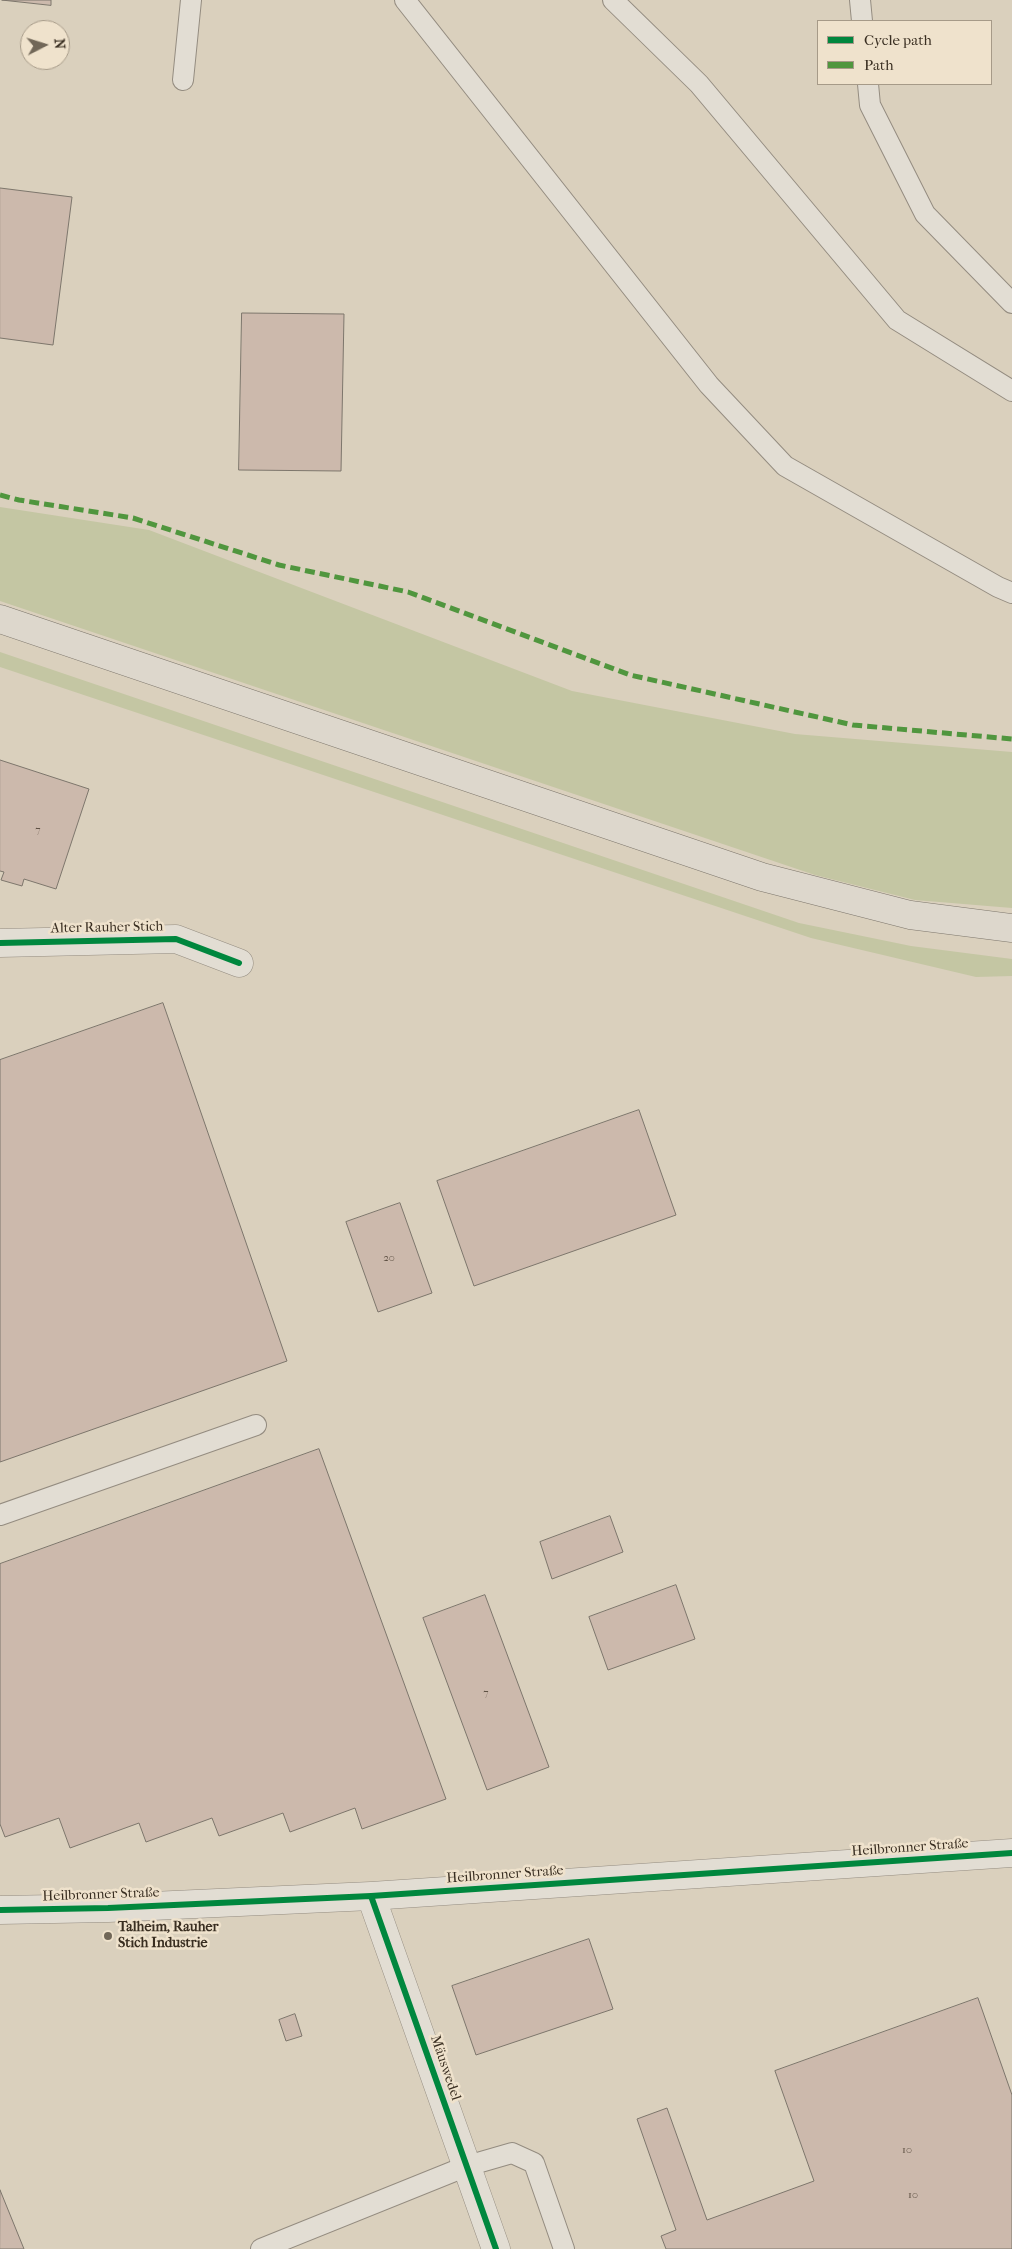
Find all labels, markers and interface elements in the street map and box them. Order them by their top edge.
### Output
north arrow [20,20,70,70]
legend [817,20,992,85]
text: Cycle path [864,31,932,49]
text: N [51,38,68,50]
text: Path [864,56,894,74]
house number: 7 [35,823,41,837]
street label: Alter Rauher Stich [51,919,163,937]
house number: 20 [383,1251,395,1265]
house number: 7 [483,1686,489,1700]
street label: Heilbronner Straße [851,1836,969,1860]
street label: Heilbronner Straße [446,1863,564,1887]
street label: Heilbronner Straße [42,1885,160,1905]
place label: Talheim, Rauher Stich Industrie [118,1920,218,1952]
marker: Talheim, Rauher Stich Industrie [102,1930,114,1942]
street label: Mäuswedel [426,2033,464,2103]
house number: 10 [902,2143,912,2157]
house number: 10 [908,2188,918,2202]

